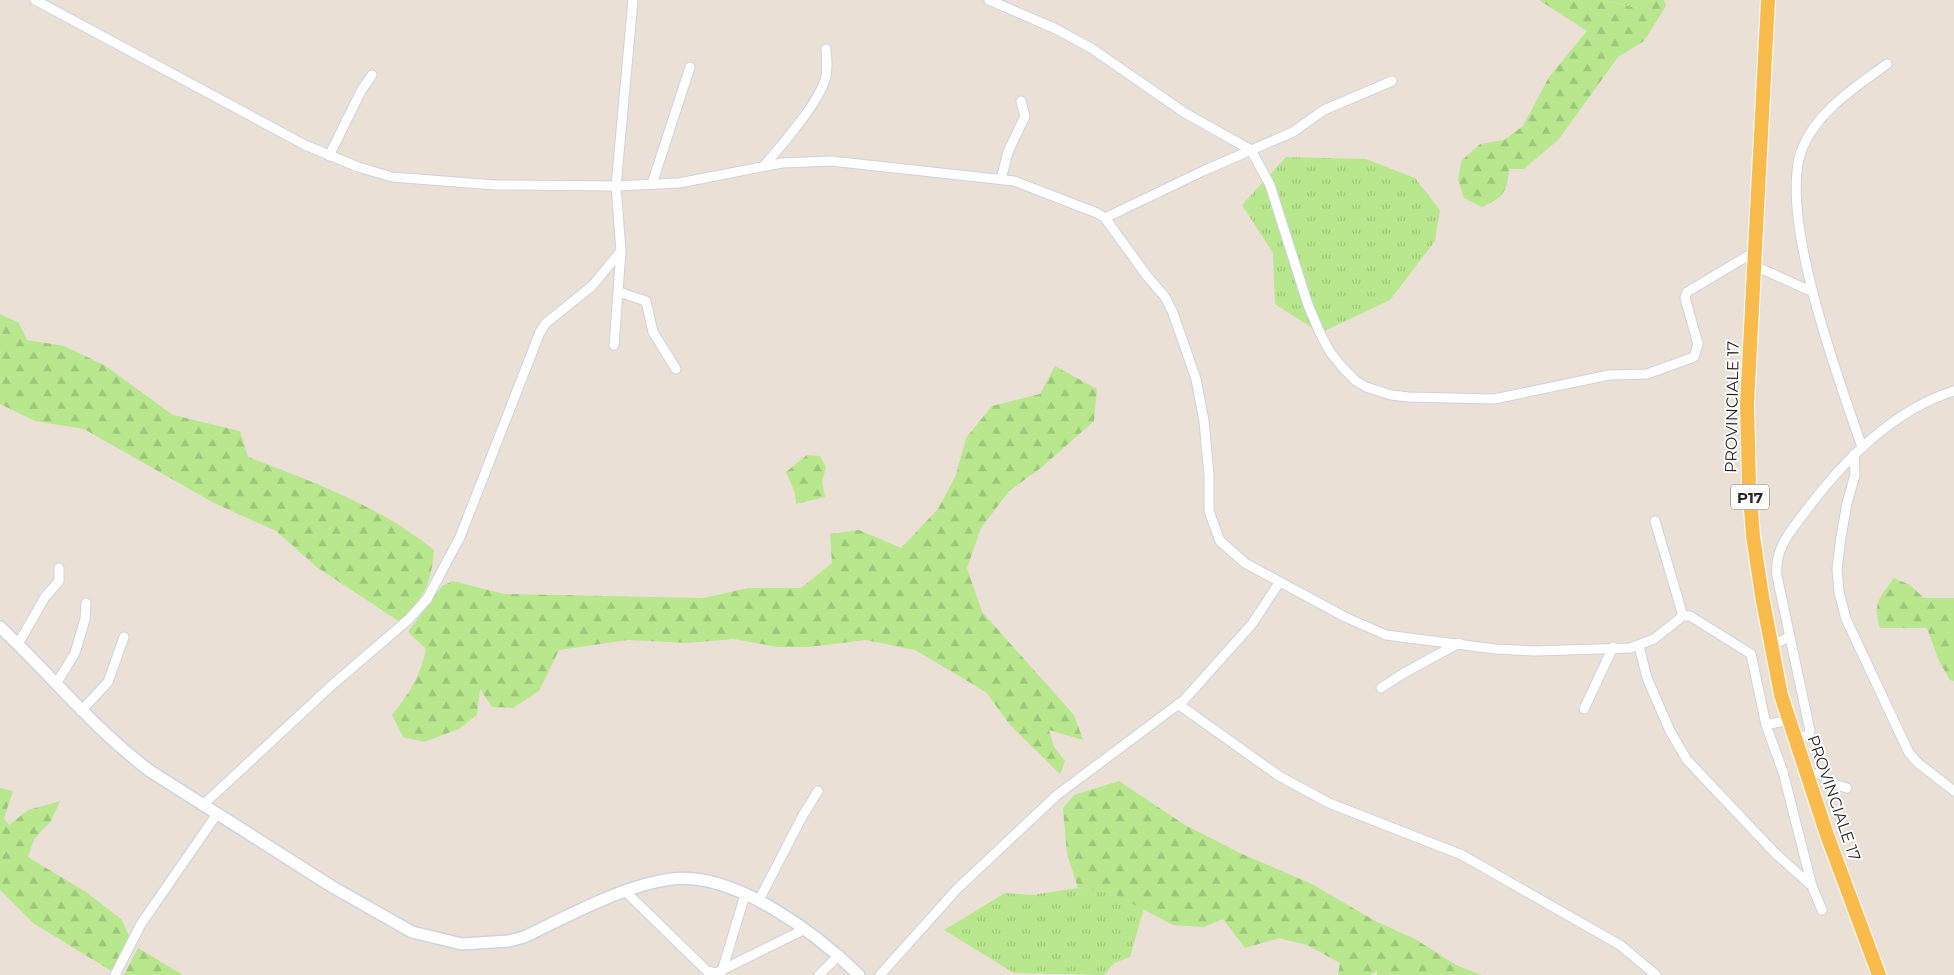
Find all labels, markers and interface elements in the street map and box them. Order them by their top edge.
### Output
street label: PROVINCIALE 17 [1721,341,1743,473]
road number: P17 [1731,484,1769,510]
street label: PROVINCIALE 17 [1804,733,1864,863]

